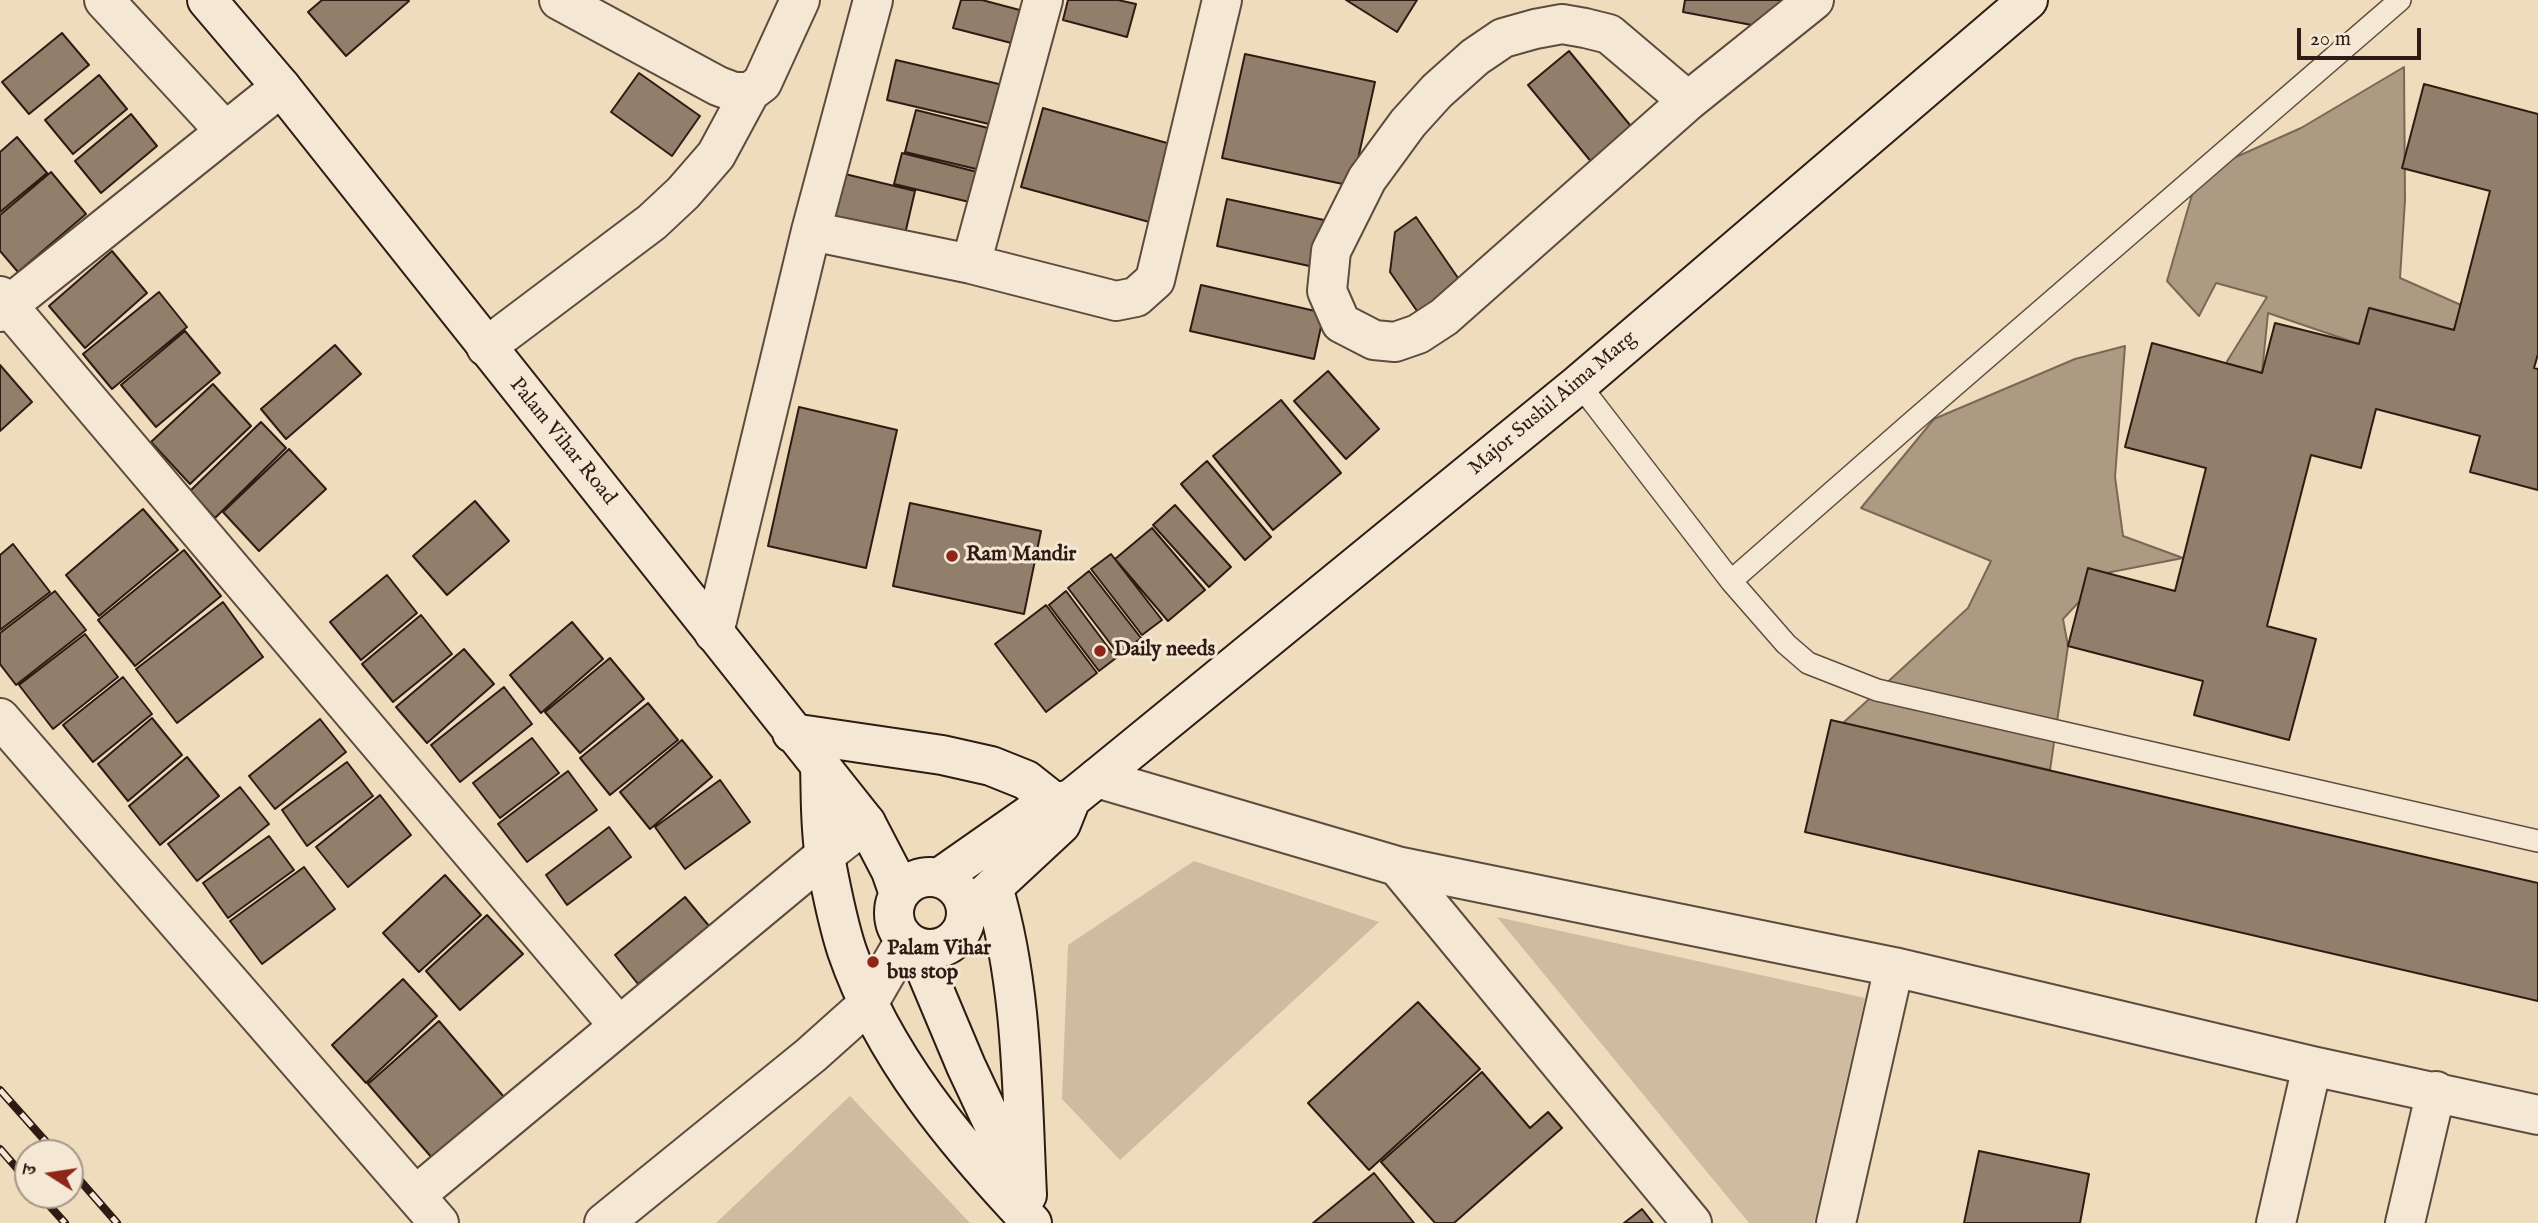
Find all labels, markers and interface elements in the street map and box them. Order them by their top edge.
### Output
scale bar [2300,14,2424,58]
text: 20 m [2310,26,2351,53]
street label: Major Sushil Aima Marg [1464,326,1642,482]
street label: Palam Vihar Road [503,373,621,511]
place label: Ram Mandir [966,543,1076,569]
marker: Ram Mandir [944,548,960,564]
place label: Daily needs [1114,638,1215,664]
marker: Daily needs [1092,643,1108,659]
place label: Palam Vihar bus stop [887,937,991,987]
marker: Palam Vihar bus stop [865,954,881,970]
north arrow [14,1139,84,1209]
text: उ [18,1163,43,1177]

